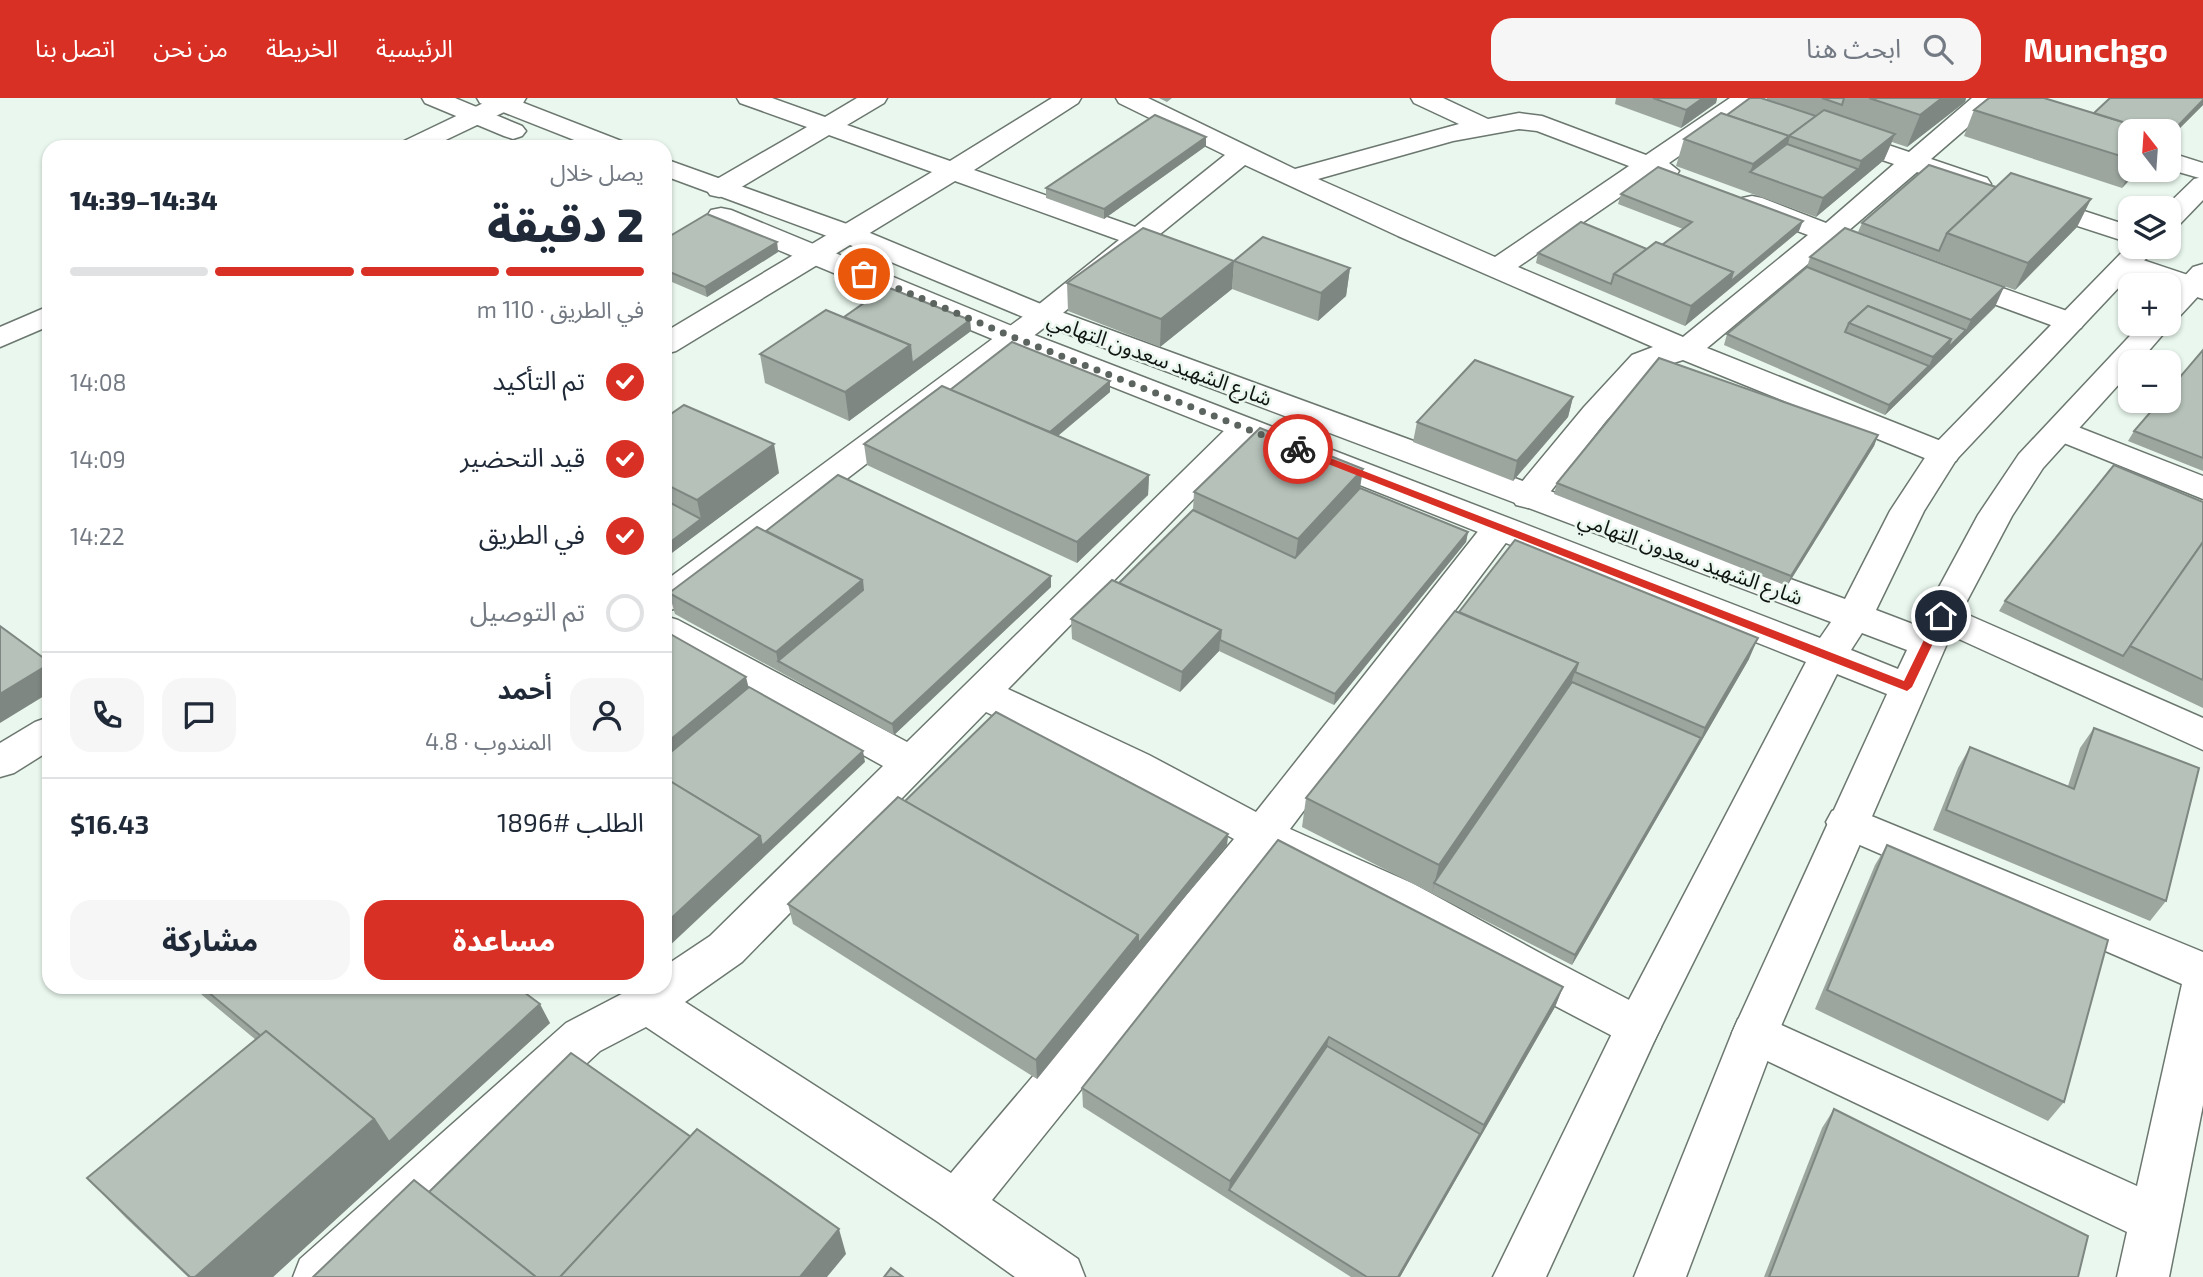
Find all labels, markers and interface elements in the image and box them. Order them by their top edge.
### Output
search box [1491,18,1981,81]
text: Munchgo [2023,29,2168,69]
icon: search [1919,30,1957,68]
text: ابحث هنا [1806,32,1901,63]
text: اتصل بنا [35,33,115,62]
text: من نحن [153,33,228,62]
text: الخريطة [266,33,338,62]
text: الرئيسية [376,33,453,62]
north arrow [2118,119,2180,182]
map controls [2118,119,2181,413]
text: يصل خلال [550,158,644,186]
text: 14:34–14:39 [70,184,218,215]
text: 2 دقيقة [487,196,644,251]
button: layers [2118,196,2181,259]
pin [834,244,894,304]
icon: bag [845,255,883,293]
button: + [2118,273,2181,336]
text: في الطريق · 110 m [477,295,644,323]
street label: شارع الشهيد سعدون التهامي [1043,306,1276,415]
button: − [2118,350,2181,413]
icon: check [606,363,644,401]
text: تم التأكيد [492,364,585,395]
text: 14:08 [70,368,127,396]
courier [1263,414,1333,484]
icon: bike [1279,430,1317,468]
icon: check [606,440,644,478]
text: قيد التحضير [460,441,585,472]
text: 14:09 [70,445,126,473]
street label: شارع الشهيد سعدون التهامي [1574,505,1807,614]
icon: check [606,517,644,555]
text: في الطريق [479,518,585,549]
text: 14:22 [70,522,125,550]
pin [1911,586,1971,646]
text: تم التوصيل [470,595,585,626]
icon: home [1922,597,1960,635]
text: أحمد [498,673,552,704]
button: phone [70,678,144,752]
button: chat [162,678,236,752]
button: person [570,678,644,752]
text: المندوب · 4.8 [425,727,552,755]
text: الطلب #1896 [497,806,644,837]
text: $16.43 [70,808,149,839]
button: مشاركة [70,900,350,980]
button: مساعدة [364,900,644,980]

